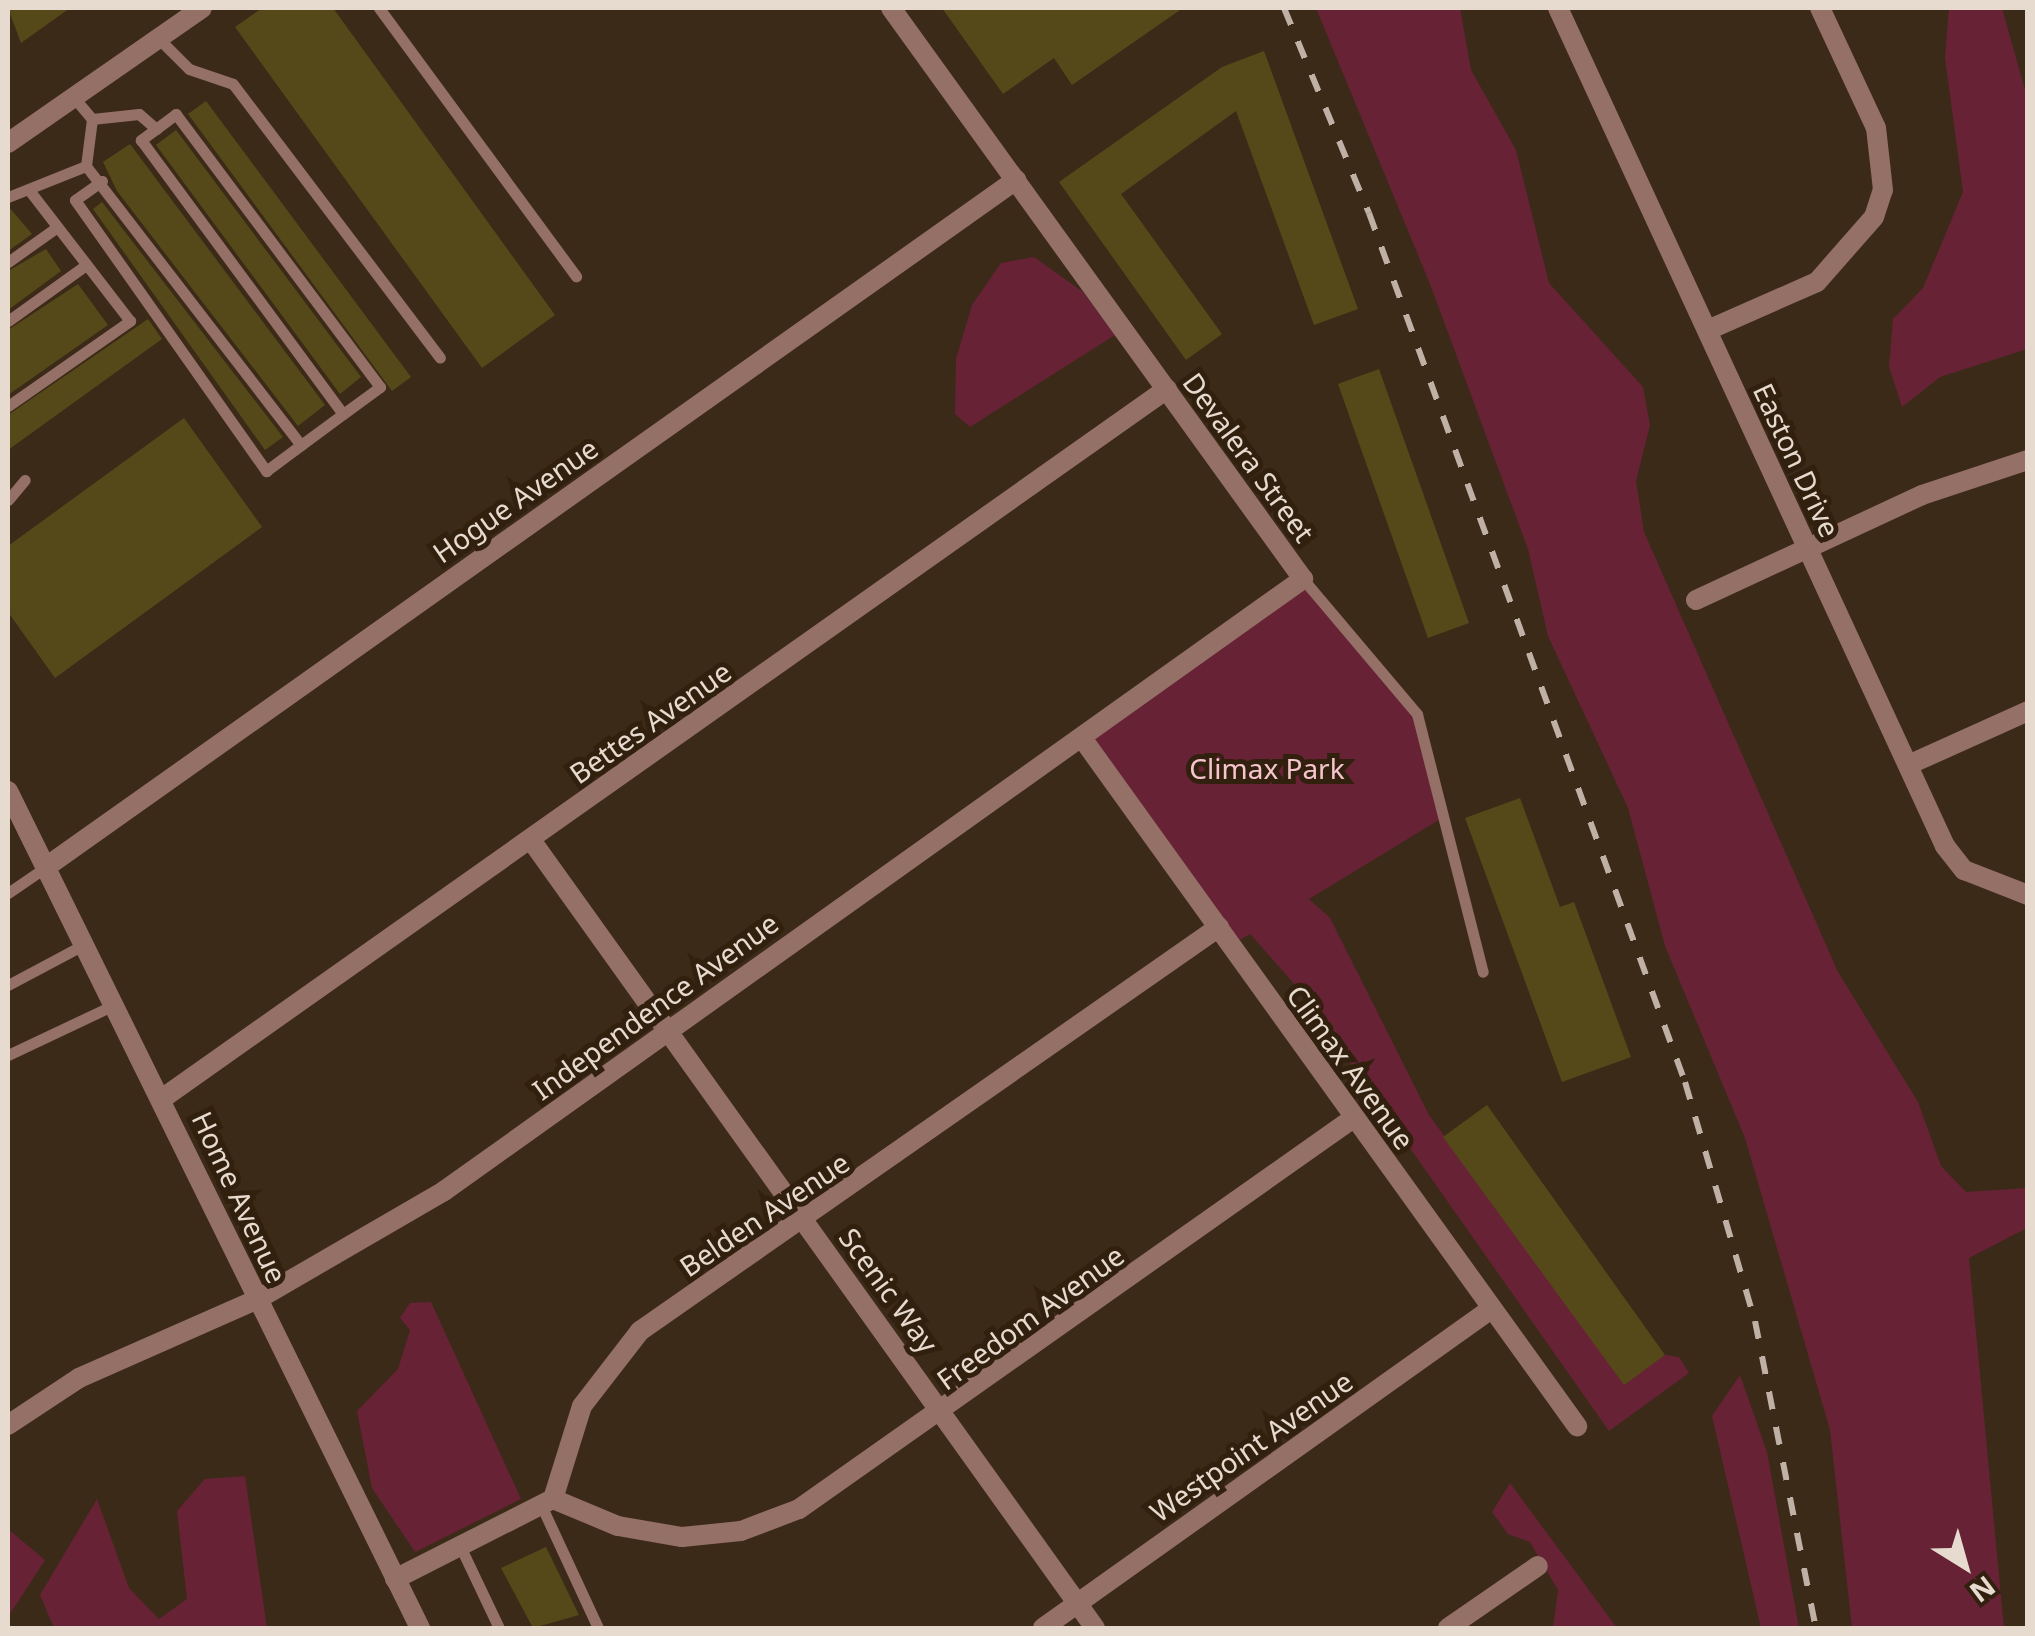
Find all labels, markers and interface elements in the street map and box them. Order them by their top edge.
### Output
street label: Devalera Street [1176,366,1322,548]
street label: Easton Drive [1747,378,1847,542]
street label: Hogue Avenue [426,431,604,569]
street label: Bettes Avenue [563,654,737,790]
park label: Climax Park [1189,751,1345,785]
street label: Independence Avenue [526,906,784,1106]
street label: Climax Avenue [1280,978,1422,1156]
street label: Home Avenue [186,1106,294,1288]
street label: Belden Avenue [673,1145,855,1283]
street label: Scenic Way [833,1221,945,1359]
street label: Freedom Avenue [930,1238,1130,1396]
street label: Westpoint Avenue [1143,1364,1359,1528]
north arrow [1915,1516,2015,1616]
text: N [1963,1568,2004,1612]

